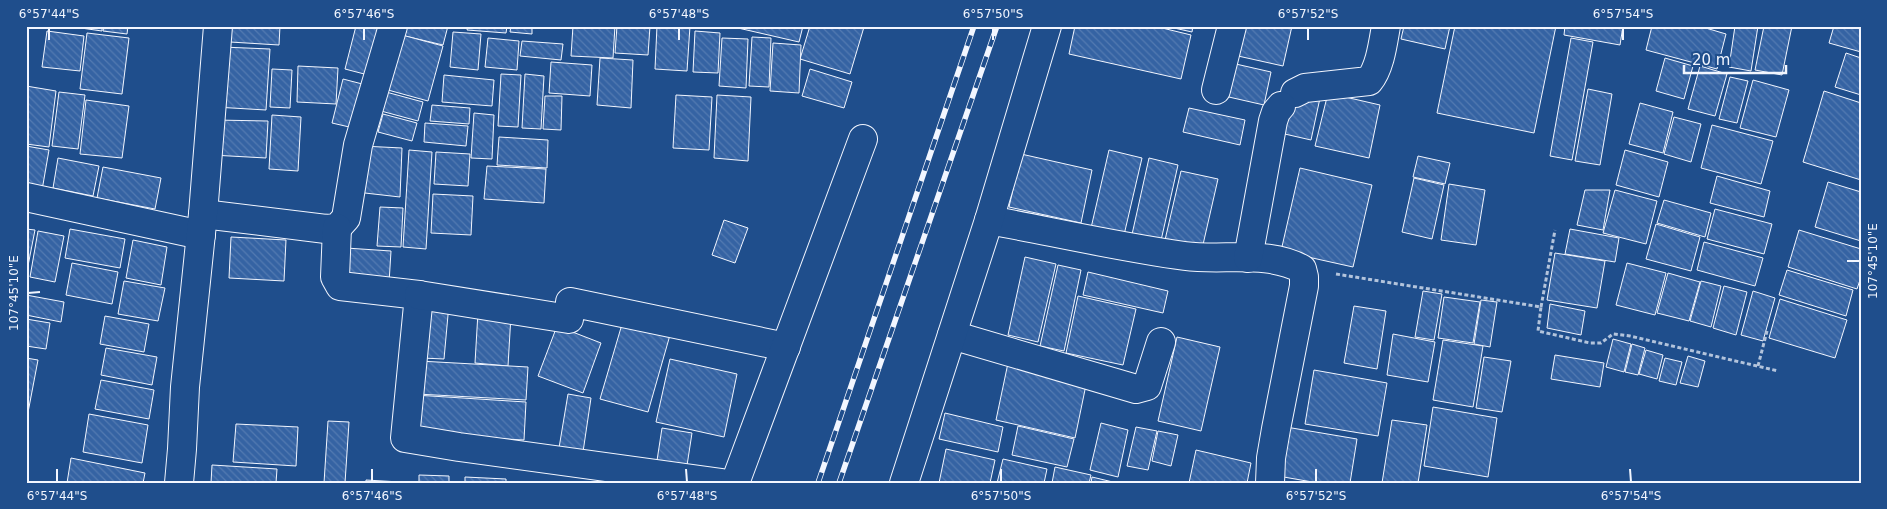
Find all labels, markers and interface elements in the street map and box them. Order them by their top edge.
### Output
text: 6°57'44"S [19,7,79,21]
text: 6°57'46"S [334,7,394,21]
text: 6°57'48"S [649,7,709,21]
text: 6°57'50"S [963,7,1023,21]
text: 6°57'52"S [1278,7,1338,21]
text: 6°57'54"S [1593,7,1653,21]
scale bar [1684,42,1787,74]
text: 20 m [1692,51,1730,69]
text: 107°45'10"E [1866,223,1880,299]
text: 107°45'10"E [7,255,21,331]
text: 6°57'44"S [27,489,87,503]
text: 6°57'46"S [342,489,402,503]
text: 6°57'48"S [657,489,717,503]
text: 6°57'50"S [971,489,1031,503]
text: 6°57'52"S [1286,489,1346,503]
text: 6°57'54"S [1601,489,1661,503]

